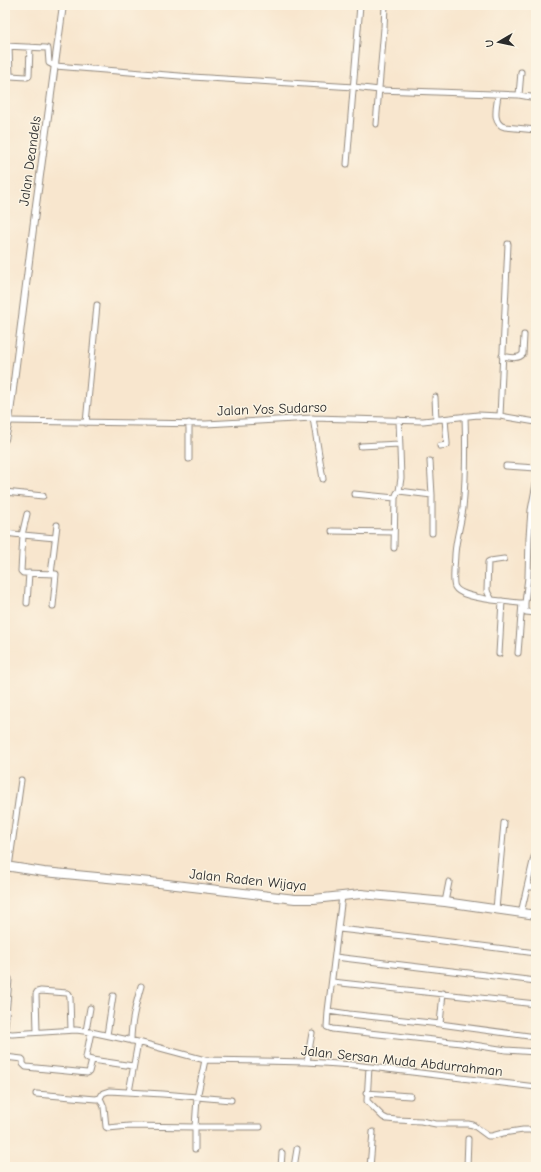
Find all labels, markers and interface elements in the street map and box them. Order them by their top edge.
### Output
north arrow [479,22,519,62]
text: U [483,39,497,48]
street label: Jalan Deandels [15,115,45,207]
street label: Jalan Yos Sudarso [217,399,327,419]
street label: Jalan Raden Wijaya [189,865,307,895]
street label: Jalan Sersan Muda Abdurrahman [300,1042,504,1080]

